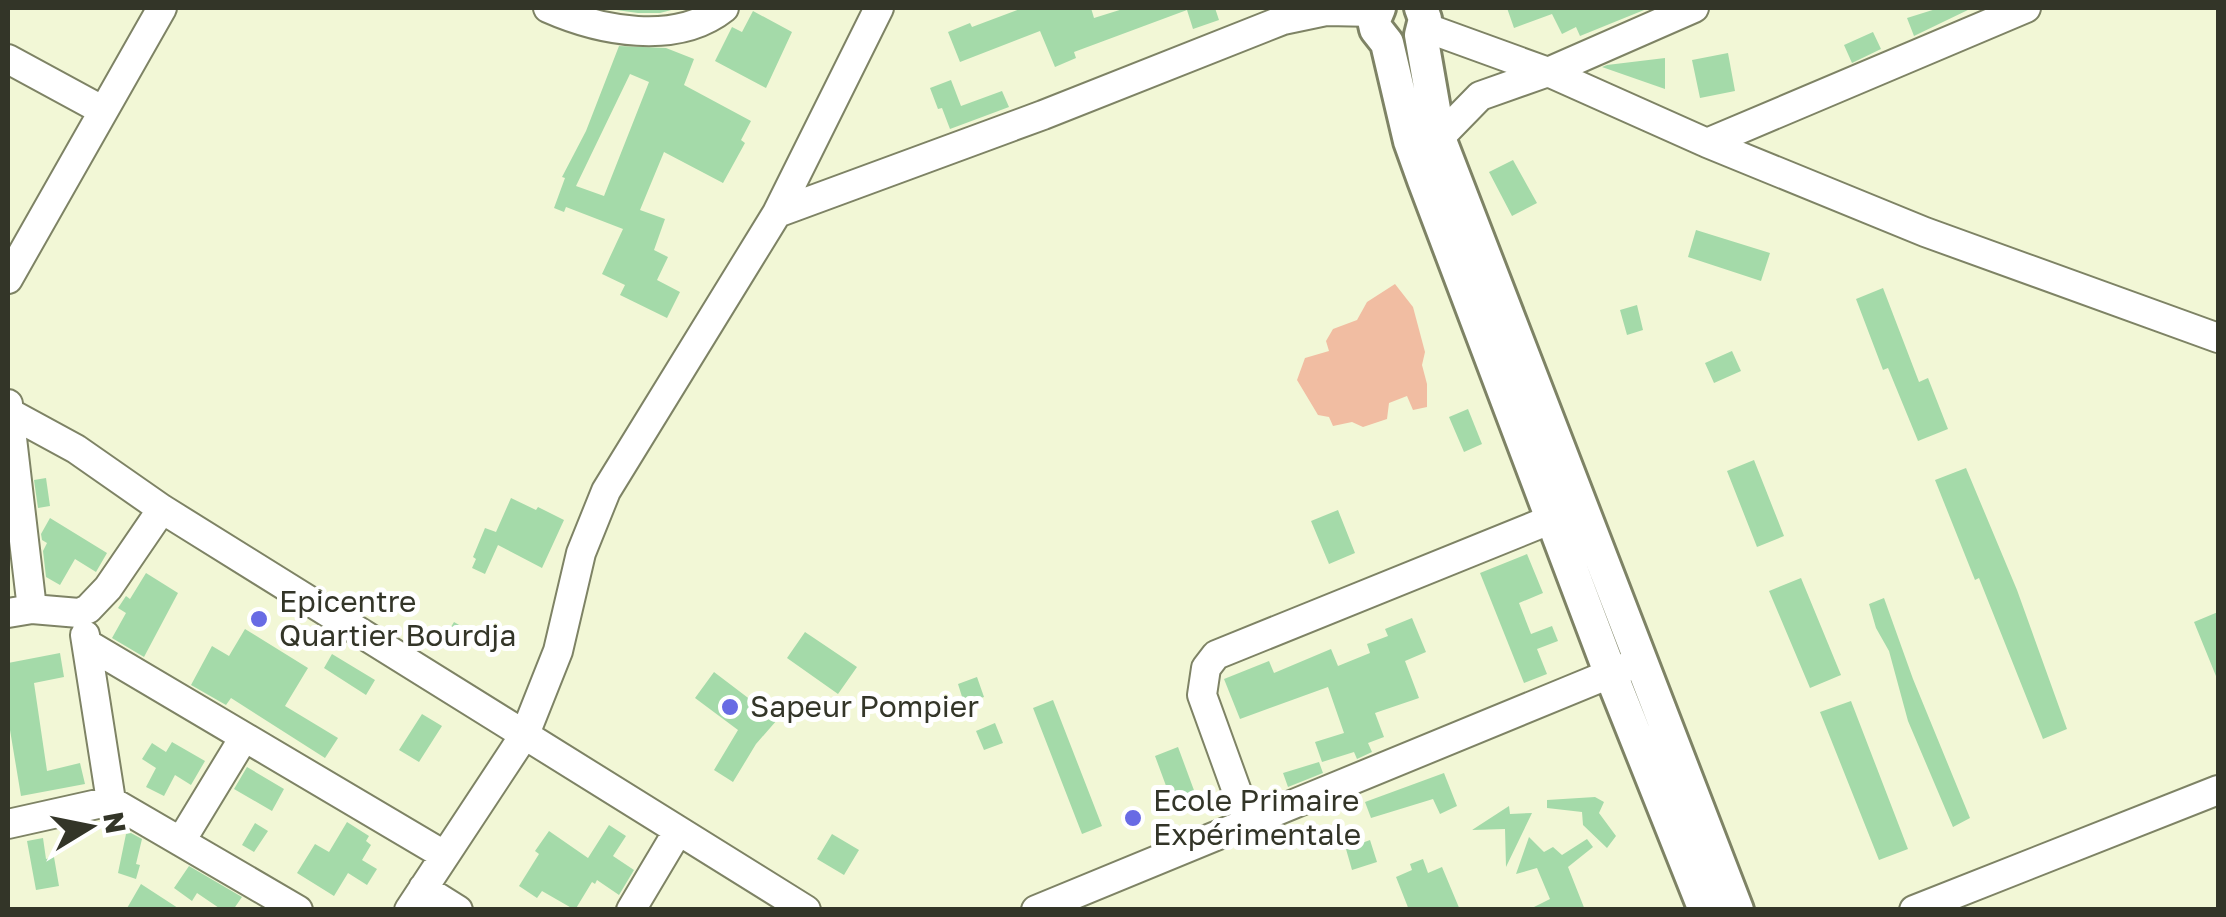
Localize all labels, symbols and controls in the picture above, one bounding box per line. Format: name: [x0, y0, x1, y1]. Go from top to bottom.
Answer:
place label: Epicentre Quartier Bourdja: [279, 583, 516, 653]
marker: Epicentre Quartier Bourdja: [248, 608, 270, 630]
place label: Sapeur Pompier: [750, 688, 979, 724]
marker: Sapeur Pompier: [719, 696, 741, 718]
north arrow: [40, 777, 140, 877]
place label: Ecole Primaire Expérimentale: [1153, 782, 1361, 852]
marker: Ecole Primaire Expérimentale: [1122, 807, 1144, 829]
text: N: [97, 809, 133, 836]

